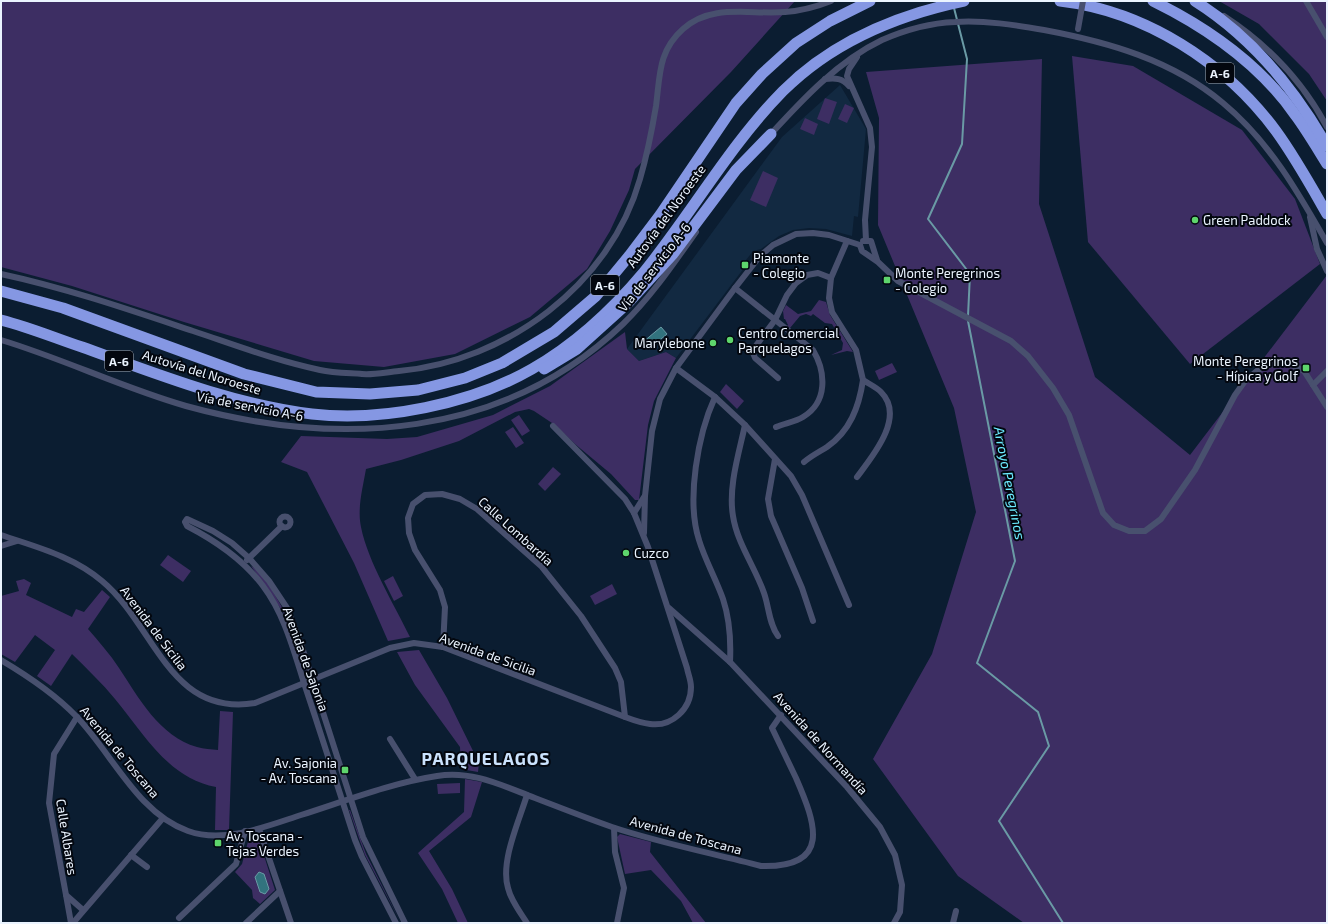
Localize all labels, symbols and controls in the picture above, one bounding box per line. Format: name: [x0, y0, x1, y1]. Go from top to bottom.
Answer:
road number: A-6: [1206, 63, 1234, 83]
street label: Autovía del Noroeste: [623, 161, 709, 271]
place label: Green Paddock: [1203, 212, 1291, 228]
marker: Green Paddock: [1190, 215, 1200, 225]
street label: Vía de servicio A-6: [614, 219, 694, 315]
place label: Piamonte - Colegio: [753, 250, 809, 281]
marker: Piamonte - Colegio: [740, 260, 750, 270]
place label: Monte Peregrinos - Colegio: [895, 265, 1000, 296]
road number: A-6: [591, 275, 619, 295]
marker: Monte Peregrinos - Colegio: [882, 275, 892, 285]
place label: Centro Comercial Parquelagos: [738, 325, 839, 356]
place label: Marylebone: [634, 335, 705, 351]
marker: Centro Comercial Parquelagos: [725, 335, 735, 345]
marker: Marylebone: [708, 338, 718, 348]
street label: Autovía del Noroeste: [141, 346, 263, 398]
road number: A-6: [105, 351, 133, 371]
place label: Monte Peregrinos - Hípica y Golf: [1193, 353, 1299, 384]
marker: Monte Peregrinos - Hípica y Golf: [1301, 363, 1311, 373]
street label: Vía de servicio A-6: [195, 388, 305, 424]
water label: Arroyo Peregrinos: [990, 424, 1029, 541]
street label: Calle Lombardía: [475, 493, 557, 569]
place label: Cuzco: [634, 545, 669, 561]
marker: Cuzco: [621, 548, 631, 558]
street label: Avenida de Sicilia: [117, 583, 191, 673]
street label: Avenida de Sajonia: [280, 604, 332, 714]
street label: Avenida de Sicilia: [438, 629, 538, 679]
street label: Avenida de Normandía: [771, 688, 871, 798]
street label: Avenida de Toscana: [77, 703, 163, 801]
district label: PARQUELAGOS: [422, 748, 550, 769]
place label: Av. Sajonia - Av. Toscana: [260, 755, 337, 786]
marker: Av. Sajonia - Av. Toscana: [340, 765, 350, 775]
street label: Calle Albares: [53, 798, 81, 876]
street label: Avenida de Toscana: [628, 812, 744, 858]
place label: Av. Toscana - Tejas Verdes: [226, 828, 303, 859]
marker: Av. Toscana - Tejas Verdes: [213, 838, 223, 848]

